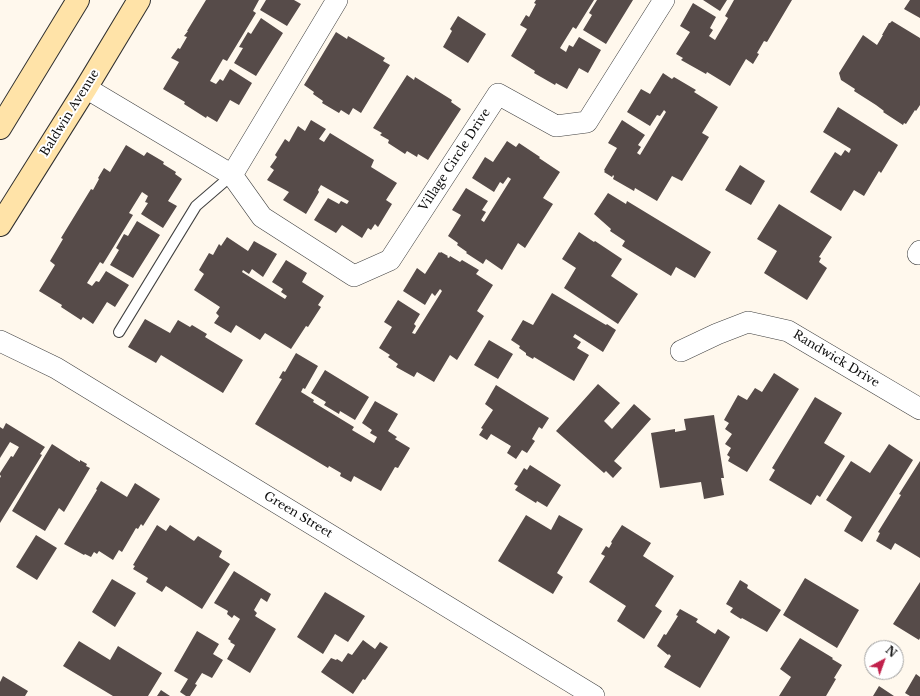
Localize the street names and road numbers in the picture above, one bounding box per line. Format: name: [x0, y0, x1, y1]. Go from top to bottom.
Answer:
street label: Baldwin Avenue: [38, 67, 102, 159]
street label: Village Circle Drive: [416, 106, 494, 214]
street label: Randwick Drive: [790, 328, 882, 390]
street label: Green Street: [261, 489, 335, 541]

